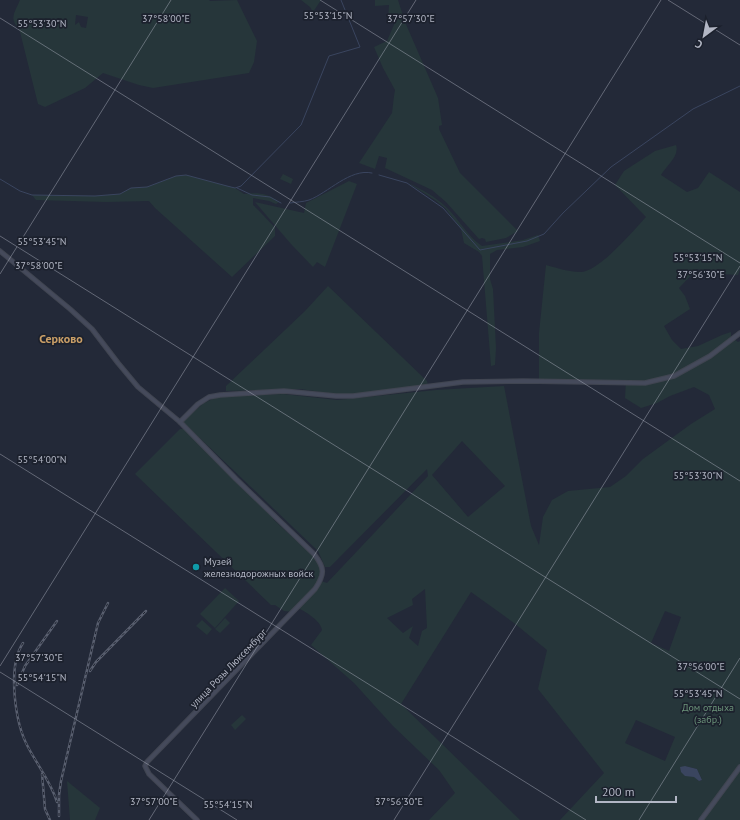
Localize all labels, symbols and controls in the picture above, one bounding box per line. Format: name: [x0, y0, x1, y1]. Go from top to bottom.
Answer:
text: 55°53'15"N: [303, 9, 353, 22]
text: 37°58'00"E: [142, 12, 190, 25]
text: 37°57'30"E: [387, 12, 435, 25]
north arrow: [684, 16, 724, 56]
text: 55°53'30"N: [17, 17, 67, 30]
text: С: [692, 37, 705, 52]
text: 55°53'45"N: [17, 235, 67, 248]
text: 55°53'15"N: [673, 251, 723, 264]
text: 37°58'00"E: [15, 259, 63, 272]
text: 37°56'30"E: [677, 268, 725, 281]
district label: Серково: [39, 331, 83, 346]
text: 55°54'00"N: [17, 453, 67, 466]
text: 55°53'30"N: [673, 469, 723, 482]
place label: Музей железнодорожных войск: [204, 555, 314, 580]
marker: Музей железнодорожных войск: [191, 562, 201, 572]
street label: улица Розы Люксембург: [187, 626, 270, 711]
text: 37°57'30"E: [15, 651, 63, 664]
text: 37°56'00"E: [677, 660, 725, 673]
text: 55°54'15"N: [17, 671, 67, 684]
text: 55°53'45"N: [673, 687, 723, 700]
park label: Дом отдыха (забр.): [682, 701, 734, 726]
scale bar: [596, 778, 676, 804]
text: 200 m: [602, 784, 635, 799]
text: 37°57'00"E: [130, 795, 178, 808]
text: 37°56'30"E: [375, 795, 423, 808]
text: 55°54'15"N: [203, 798, 253, 811]

